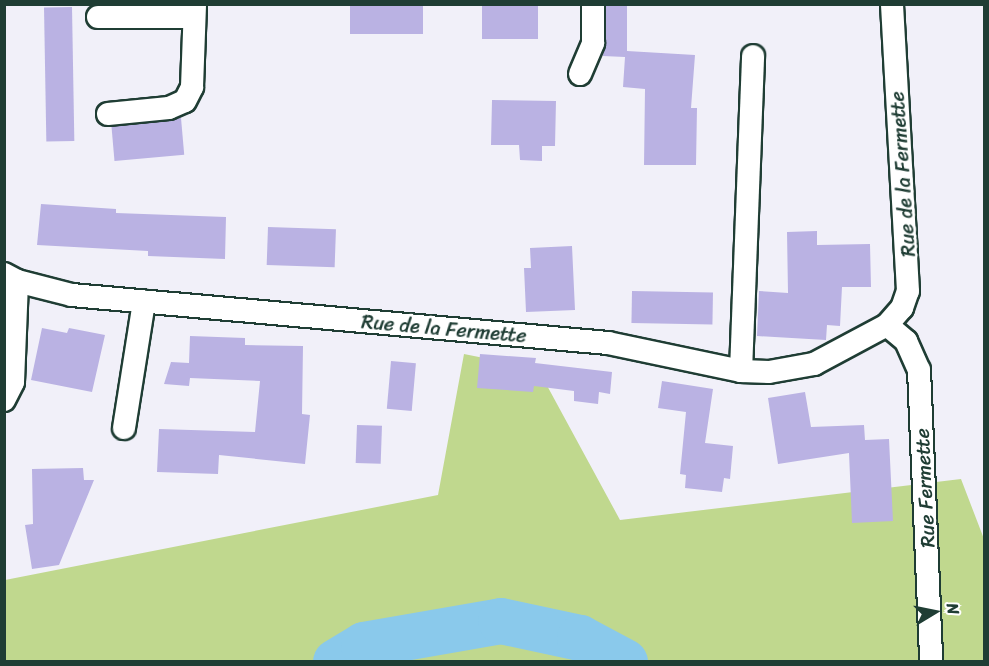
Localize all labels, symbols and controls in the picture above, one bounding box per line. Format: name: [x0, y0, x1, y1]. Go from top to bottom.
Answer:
street label: Rue de la Fermette: [885, 90, 921, 258]
street label: Rue de la Fermette: [360, 310, 528, 348]
street label: Rue Fermette: [910, 428, 940, 548]
north arrow: [905, 582, 965, 642]
text: N: [938, 601, 968, 617]

